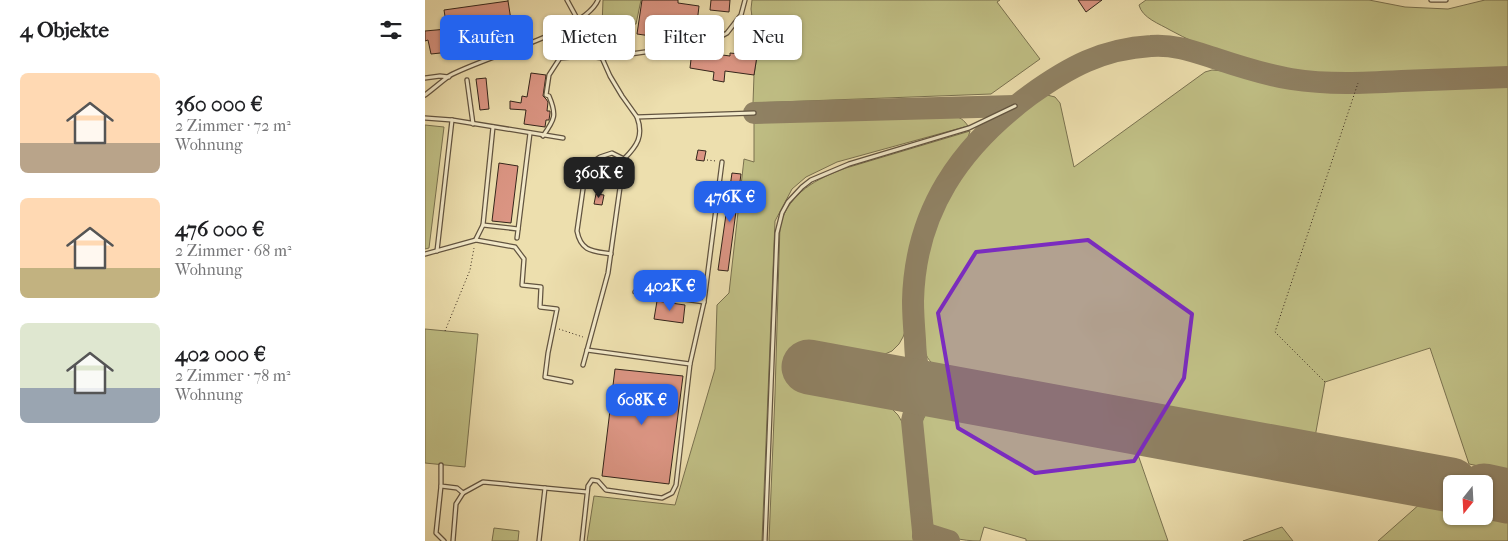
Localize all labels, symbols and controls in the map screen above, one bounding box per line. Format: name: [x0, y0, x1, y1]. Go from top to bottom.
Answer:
chip: Kaufen: [440, 15, 533, 60]
chip: Mieten: [543, 15, 635, 60]
chip: Filter: [645, 15, 724, 60]
chip: Neu: [734, 15, 802, 60]
icon: filters: [377, 16, 405, 44]
text: 4 Objekte: [20, 18, 109, 42]
text: 360 000 €: [175, 92, 263, 116]
icon: home: [60, 93, 120, 153]
text: 2 Zimmer · 72 m²: [175, 116, 291, 135]
text: Wohnung: [175, 135, 243, 154]
pin: 360K €: [558, 156, 640, 199]
text: 360K €: [575, 163, 623, 182]
pin: 476K €: [689, 180, 771, 223]
text: 476K €: [705, 187, 755, 206]
text: 476 000 €: [175, 217, 265, 241]
icon: home: [60, 218, 120, 278]
text: 2 Zimmer · 68 m²: [175, 241, 292, 260]
text: Wohnung: [175, 260, 243, 279]
pin: 402K €: [629, 270, 711, 312]
text: 402K €: [644, 276, 696, 295]
text: 402 000 €: [175, 342, 266, 366]
icon: home: [60, 343, 120, 403]
text: 2 Zimmer · 78 m²: [175, 366, 291, 385]
pin: 608K €: [601, 384, 683, 426]
text: Wohnung: [175, 385, 243, 404]
text: 608K €: [617, 390, 667, 409]
north arrow: [1443, 475, 1493, 525]
map controls: [1443, 475, 1493, 525]

